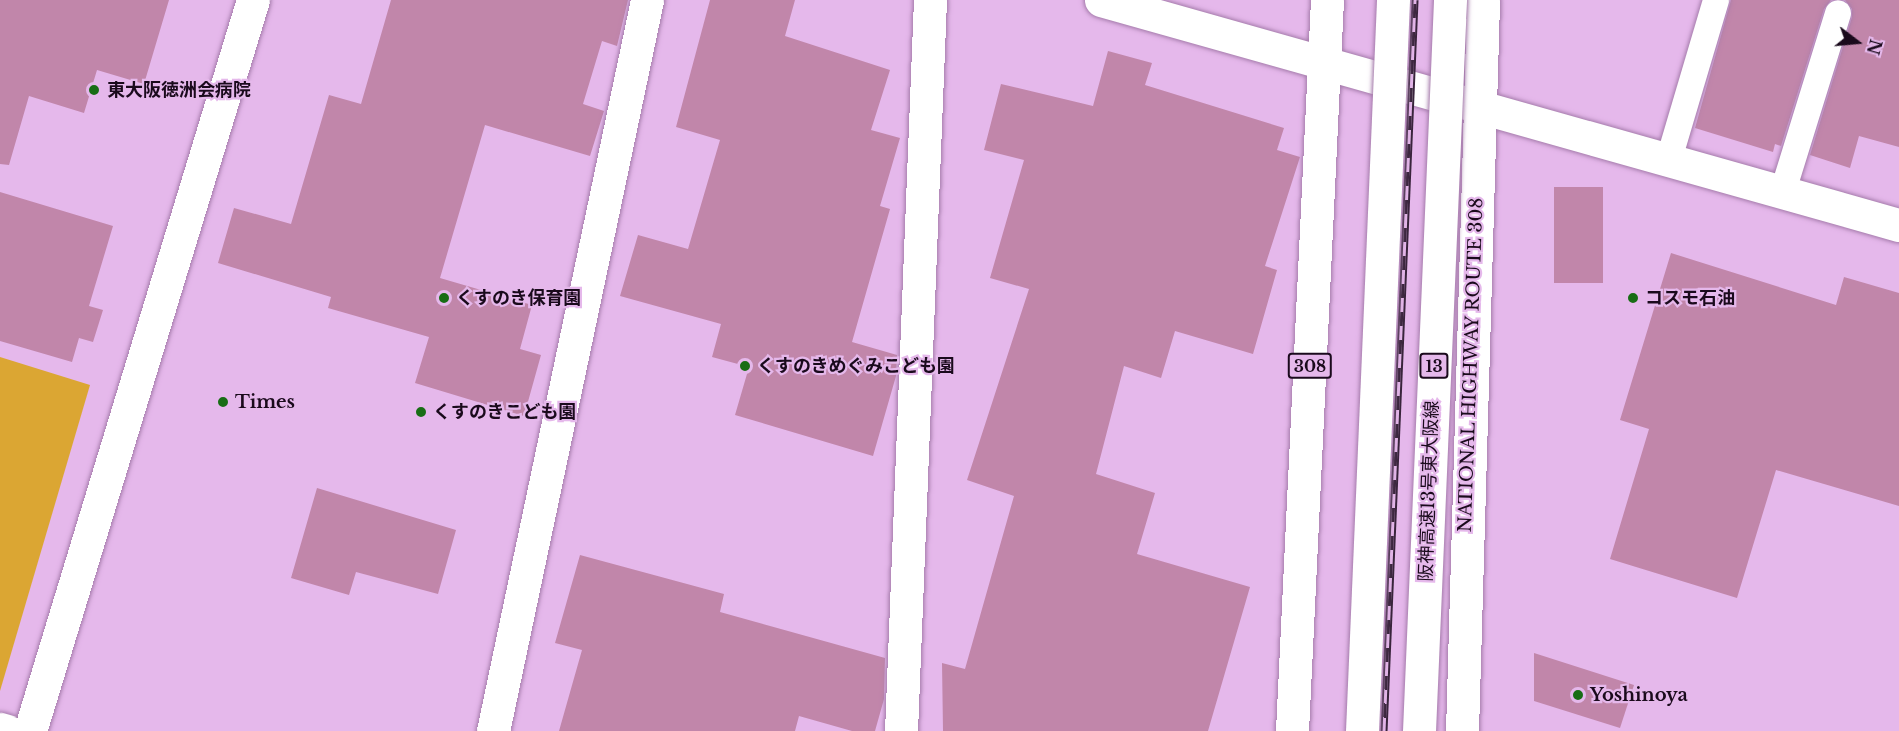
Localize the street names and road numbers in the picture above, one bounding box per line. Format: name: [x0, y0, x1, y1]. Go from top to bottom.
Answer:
street label: NATIONAL HIGHWAY ROUTE 308: [1454, 197, 1488, 533]
road number: 308: [1288, 353, 1332, 379]
road number: 13: [1419, 353, 1449, 379]
street label: 阪神高速13号東大阪線: [1415, 400, 1443, 582]

